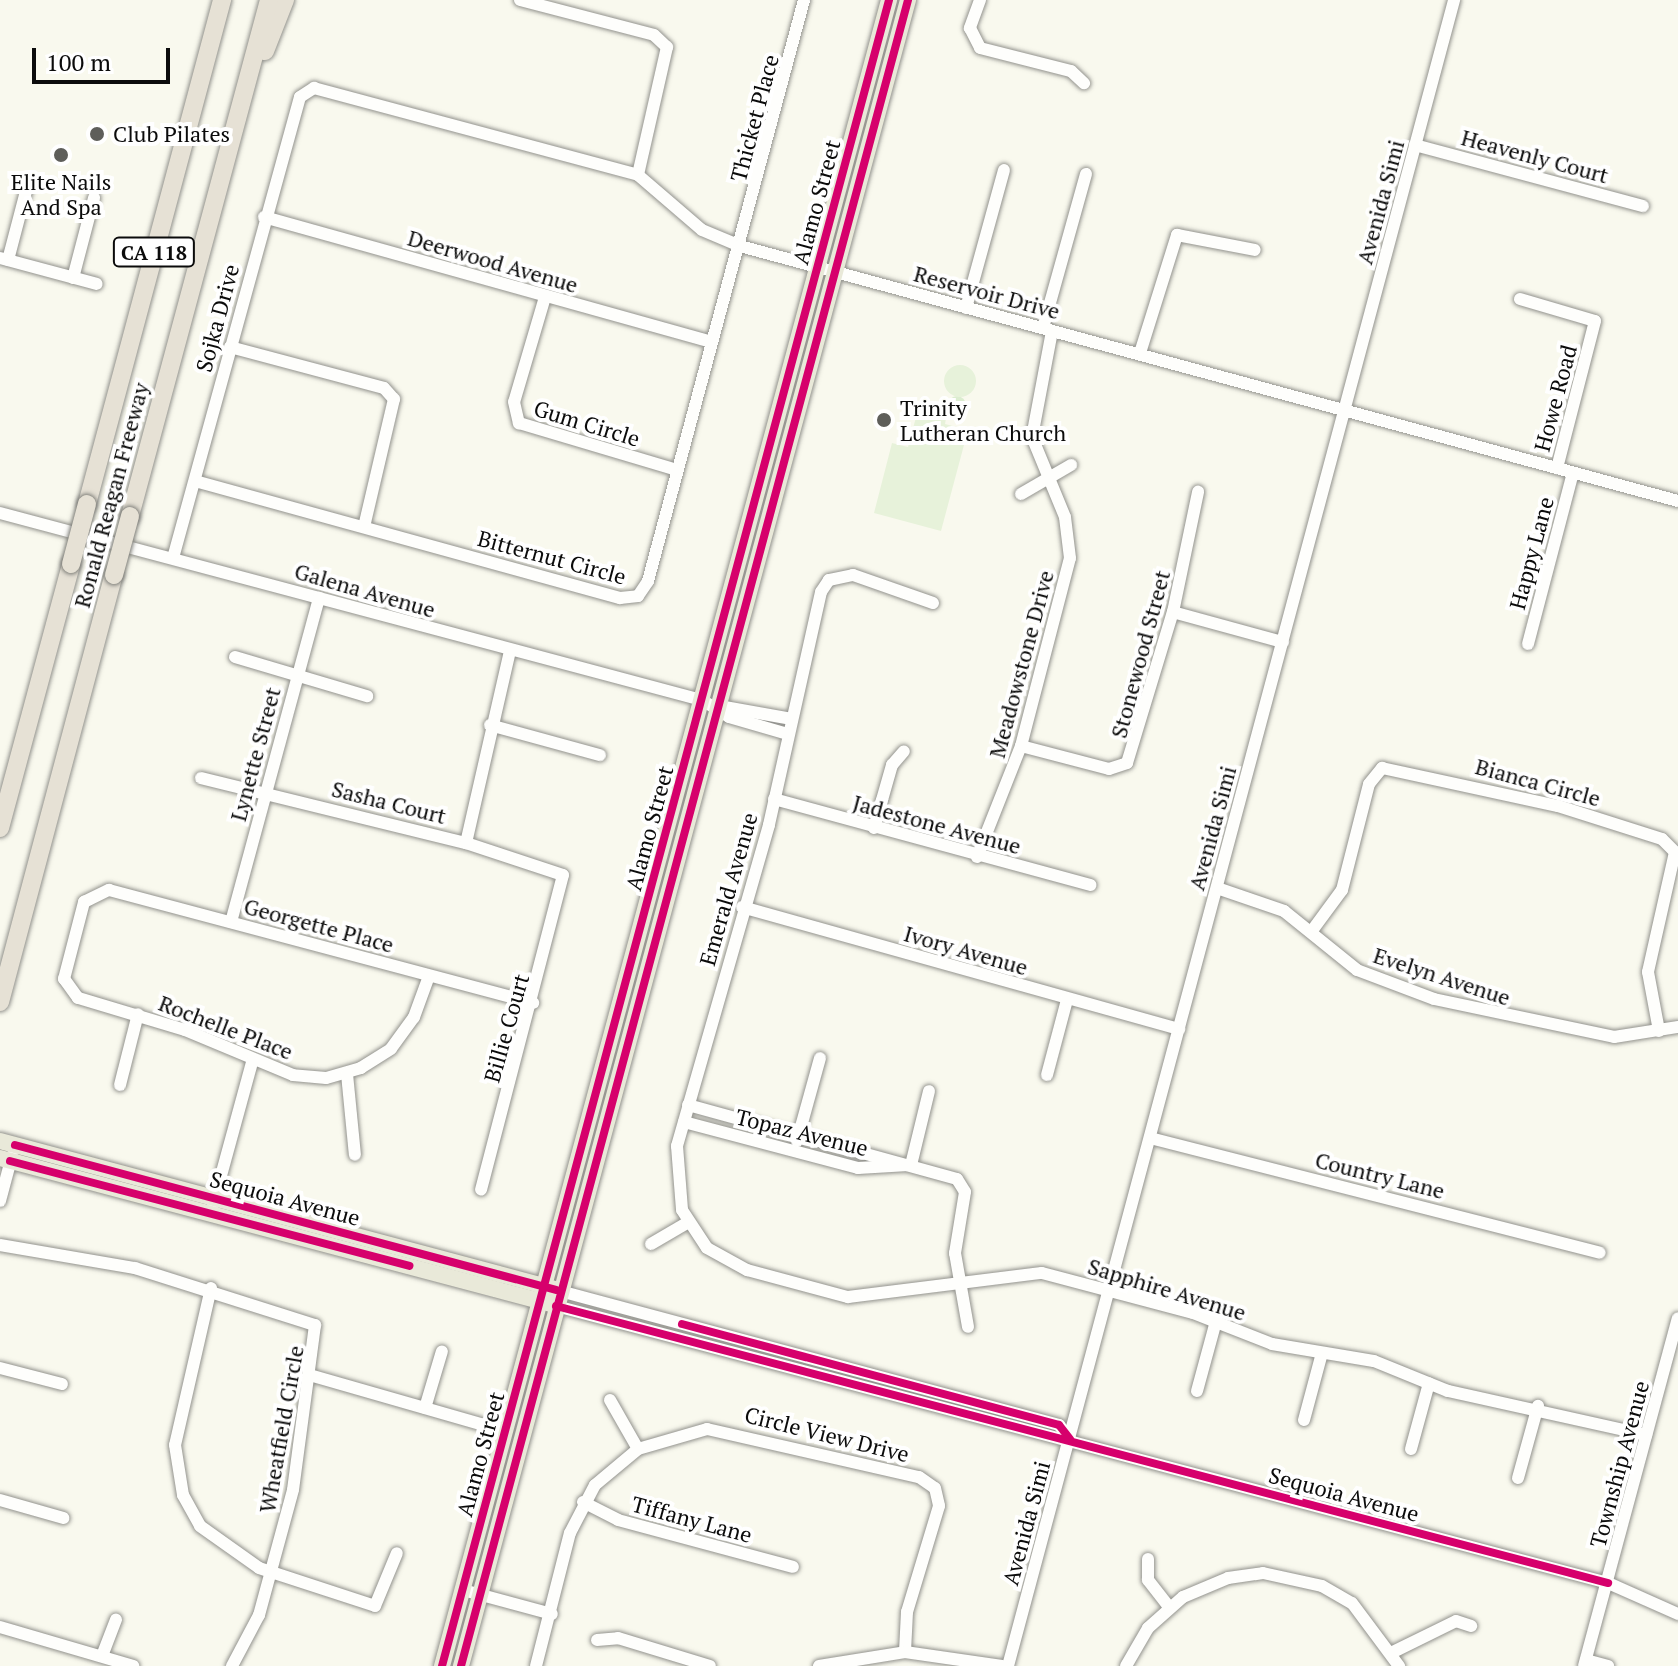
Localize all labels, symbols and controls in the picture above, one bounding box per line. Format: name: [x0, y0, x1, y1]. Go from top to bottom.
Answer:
scale bar: [36, 32, 174, 82]
text: 100 m: [46, 46, 111, 78]
street label: Thicket Place: [724, 51, 784, 185]
place label: Club Pilates: [113, 121, 230, 147]
street label: Heavenly Court: [1459, 124, 1611, 188]
marker: Club Pilates: [88, 125, 106, 143]
street label: Alamo Street: [787, 137, 845, 267]
street label: Avenida Simi: [1351, 137, 1409, 267]
marker: Elite Nails And Spa: [52, 146, 70, 164]
place label: Elite Nails And Spa: [11, 168, 111, 220]
street label: Deerwood Avenue: [405, 224, 581, 298]
road number: CA 118: [112, 236, 196, 268]
street label: Reservoir Drive: [911, 260, 1063, 324]
street label: Sojka Drive: [190, 261, 244, 375]
street label: Howe Road: [1528, 342, 1582, 454]
street label: Ronald Reagan Freeway: [68, 380, 154, 610]
street label: Gum Circle: [531, 394, 643, 452]
place label: Trinity Lutheran Church: [900, 394, 1066, 446]
marker: Trinity Lutheran Church: [875, 411, 893, 429]
street label: Happy Lane: [1503, 494, 1559, 612]
street label: Bitternut Circle: [475, 525, 629, 589]
street label: Galena Avenue: [291, 557, 439, 623]
street label: Meadowstone Drive: [983, 567, 1059, 761]
street label: Stonewood Street: [1105, 567, 1175, 741]
street label: Lynette Street: [224, 684, 286, 824]
street label: Bianca Circle: [1473, 753, 1603, 811]
street label: Alamo Street: [620, 763, 678, 893]
street label: Avenida Simi: [1183, 763, 1241, 893]
street label: Sasha Court: [329, 775, 449, 829]
street label: Jadestone Avenue: [850, 789, 1024, 859]
street label: Emerald Avenue: [693, 809, 763, 969]
street label: Georgette Place: [241, 892, 397, 958]
street label: Ivory Avenue: [901, 920, 1031, 980]
street label: Evelyn Avenue: [1370, 941, 1514, 1011]
street label: Billie Court: [478, 971, 534, 1085]
street label: Rochelle Place: [155, 989, 297, 1065]
street label: Topaz Avenue: [733, 1103, 871, 1161]
street label: Country Lane: [1313, 1146, 1447, 1204]
street label: Sequoia Avenue: [207, 1165, 363, 1231]
street label: Sapphire Avenue: [1085, 1252, 1249, 1326]
street label: Wheatfield Circle: [253, 1343, 309, 1515]
street label: Township Avenue: [1584, 1377, 1654, 1551]
street label: Alamo Street: [451, 1389, 509, 1519]
street label: Circle View Drive: [742, 1401, 912, 1467]
street label: Avenida Simi: [997, 1458, 1055, 1588]
street label: Sequoia Avenue: [1266, 1461, 1422, 1527]
street label: Tiffany Lane: [629, 1490, 755, 1548]

